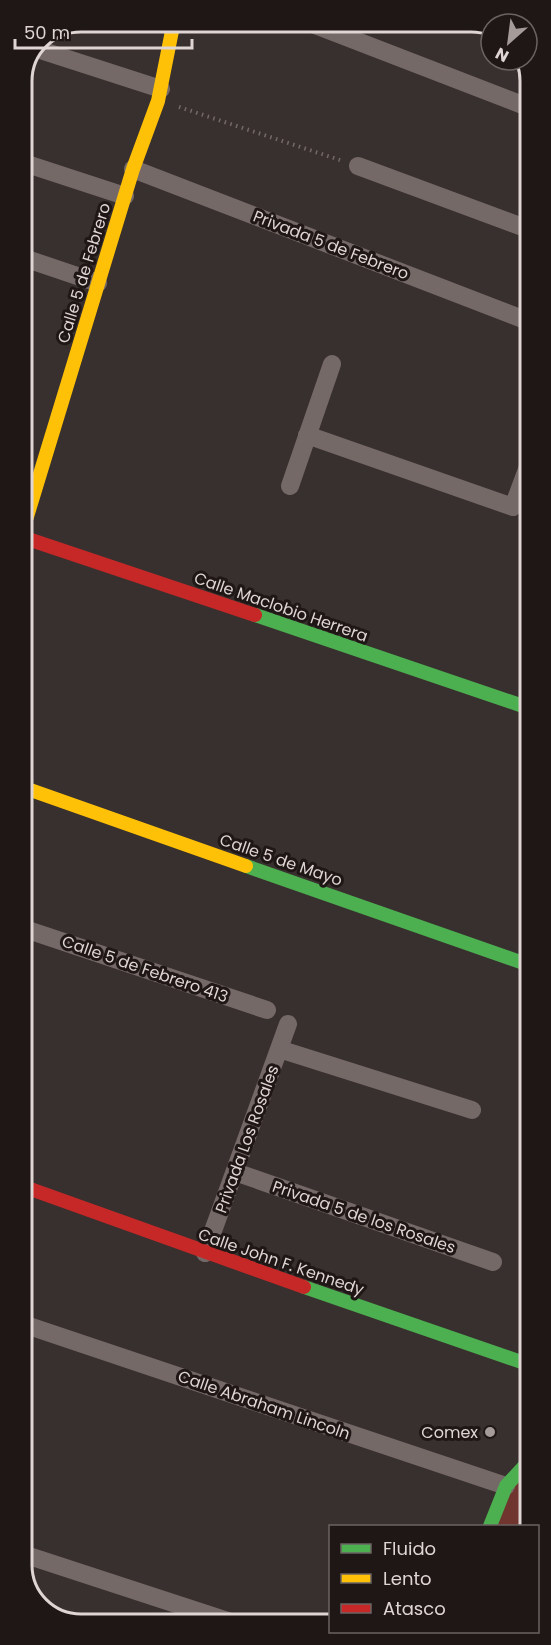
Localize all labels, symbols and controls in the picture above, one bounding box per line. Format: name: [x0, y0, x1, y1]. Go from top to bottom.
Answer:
scale bar: [15, 12, 192, 50]
north arrow: [479, 12, 539, 72]
text: 50 m: [24, 20, 70, 45]
text: N: [491, 42, 513, 68]
street label: Calle 5 de Febrero: [52, 200, 116, 346]
street label: Privada 5 de Febrero: [250, 205, 412, 285]
street label: Calle Maclobio Herrera: [191, 566, 371, 648]
street label: Calle 5 de Mayo: [217, 828, 345, 892]
street label: Calle 5 de Febrero 413: [59, 930, 231, 1008]
street label: Privada Los Rosales: [210, 1062, 284, 1216]
street label: Privada 5 de los Rosales: [269, 1175, 459, 1259]
street label: Calle John F. Kennedy: [195, 1223, 367, 1301]
street label: Calle Abraham Lincoln: [175, 1365, 353, 1445]
place label: Comex: [421, 1421, 478, 1444]
marker: Comex: [483, 1425, 497, 1439]
legend: [329, 1525, 539, 1633]
text: Fluido: [383, 1536, 436, 1561]
text: Lento: [383, 1566, 432, 1591]
text: Atasco: [383, 1596, 446, 1621]

